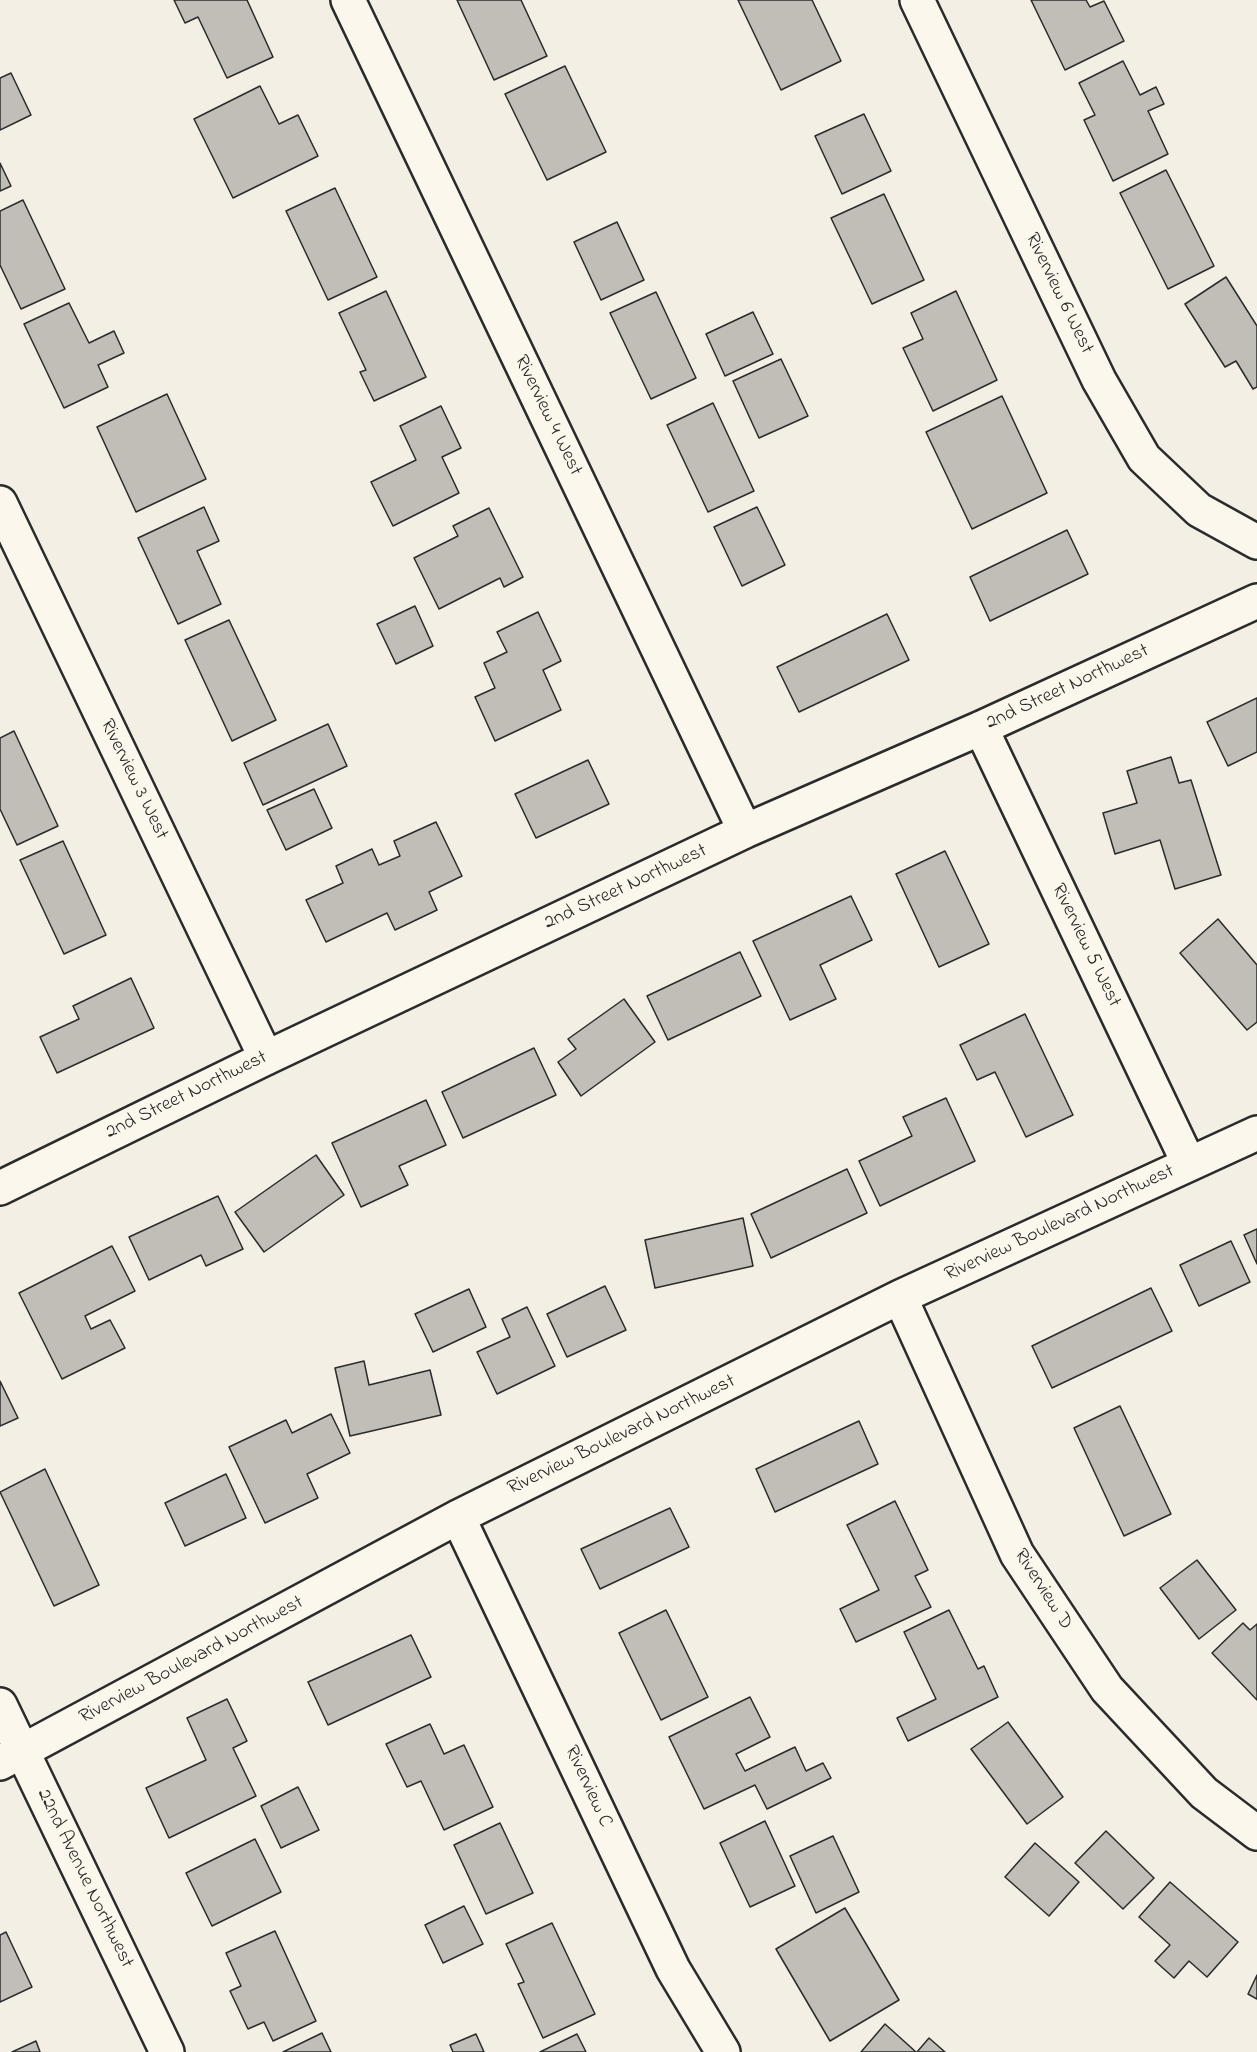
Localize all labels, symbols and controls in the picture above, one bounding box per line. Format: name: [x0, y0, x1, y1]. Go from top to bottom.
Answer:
street label: Riverview 6 West: [1018, 230, 1098, 358]
street label: Riverview 4 West: [507, 352, 587, 480]
street label: 2nd Street Northwest: [983, 640, 1153, 736]
street label: Riverview 3 West: [93, 716, 173, 844]
street label: 2nd Street Northwest: [541, 840, 711, 936]
street label: Riverview 5 West: [1045, 880, 1125, 1012]
street label: 2nd Street Northwest: [102, 1046, 272, 1146]
street label: Riverview Boulevard Northwest: [941, 1160, 1179, 1288]
street label: Riverview Boulevard Northwest: [504, 1370, 740, 1502]
street label: Riverview D: [1007, 1545, 1077, 1635]
street label: Riverview Boulevard Northwest: [76, 1592, 308, 1730]
street label: Riverview C: [558, 1742, 616, 1832]
street label: 22nd Avenue Northwest: [30, 1786, 138, 1972]

